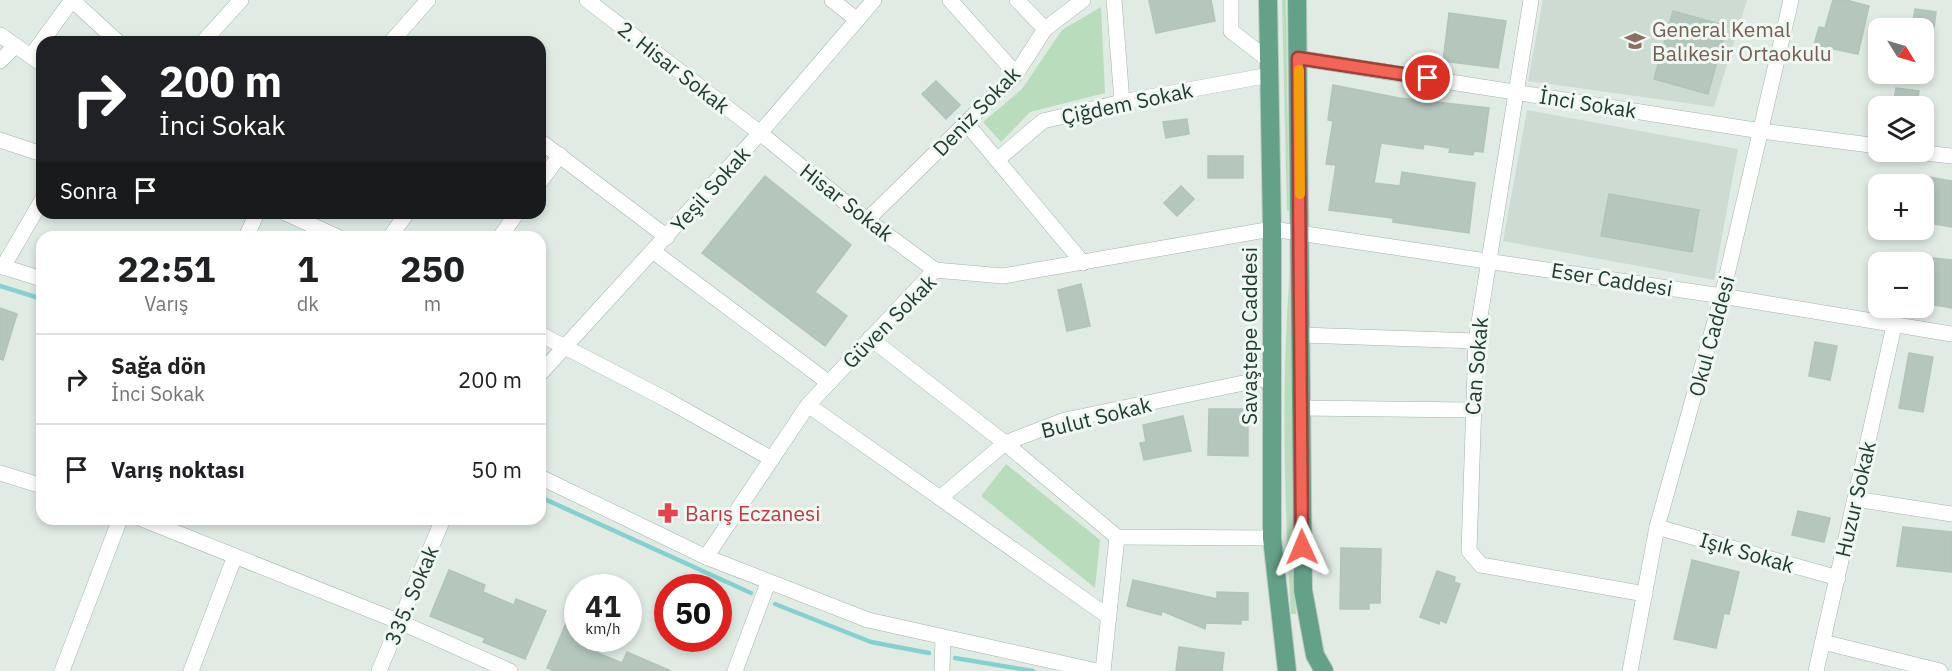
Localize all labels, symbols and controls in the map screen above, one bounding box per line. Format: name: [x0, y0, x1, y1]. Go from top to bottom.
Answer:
street label: 2. Hisar Sokak: [612, 15, 736, 119]
place label: General Kemal Balıkesir Ortaokulu: [1652, 15, 1832, 67]
north arrow: [1868, 18, 1934, 84]
map controls: [1868, 18, 1934, 318]
school or university icon: General Kemal Balıkesir Ortaokulu: [1623, 29, 1647, 53]
pin: [1402, 52, 1453, 103]
text: 200 m: [159, 54, 282, 109]
icon: right: [60, 60, 138, 138]
street label: Deniz Sokak: [926, 60, 1026, 162]
icon: arrive: [1411, 61, 1444, 94]
street label: Çiğdem Sokak: [1059, 75, 1195, 131]
street label: İnci Sokak: [1537, 81, 1639, 125]
button: layers: [1868, 96, 1934, 162]
text: İnci Sokak: [159, 107, 285, 142]
street label: Yeşil Sokak: [664, 140, 756, 238]
street label: Hisar Sokak: [794, 157, 900, 247]
icon: arrive: [129, 174, 162, 207]
button: +: [1868, 174, 1934, 240]
text: Sonra: [60, 176, 117, 205]
text: 22:51: [117, 245, 215, 292]
text: 1: [297, 245, 319, 292]
text: 250: [400, 245, 465, 292]
street label: Savaştepe Caddesi: [1235, 247, 1263, 425]
button: −: [1868, 252, 1934, 318]
street label: Eser Caddesi: [1549, 256, 1675, 302]
street label: Güven Sokak: [836, 268, 942, 374]
street label: Okul Caddesi: [1681, 273, 1741, 399]
text: Varış: [144, 290, 189, 317]
text: dk: [297, 290, 319, 317]
text: m: [424, 290, 441, 317]
street label: Can Sokak: [1458, 316, 1494, 416]
text: Sağa dön: [111, 351, 206, 380]
icon: right: [60, 363, 93, 396]
text: 200 m: [458, 365, 522, 394]
text: İnci Sokak: [111, 380, 205, 407]
street label: Bulut Sokak: [1038, 390, 1154, 444]
street label: Huzur Sokak: [1828, 438, 1882, 560]
icon: arrive: [60, 453, 93, 486]
text: Varış noktası: [111, 455, 245, 484]
text: 50 m: [471, 455, 522, 484]
place label: Barış Eczanesi: [685, 499, 821, 527]
pharmacy icon: Barış Eczanesi: [656, 501, 680, 525]
position arrow: [1270, 515, 1334, 579]
street label: Işık Sokak: [1696, 525, 1798, 579]
street label: 335. Sokak: [377, 541, 445, 649]
speed limit sign: 50: [654, 574, 732, 652]
text: 41: [585, 586, 621, 625]
text: km/h: [585, 619, 621, 638]

